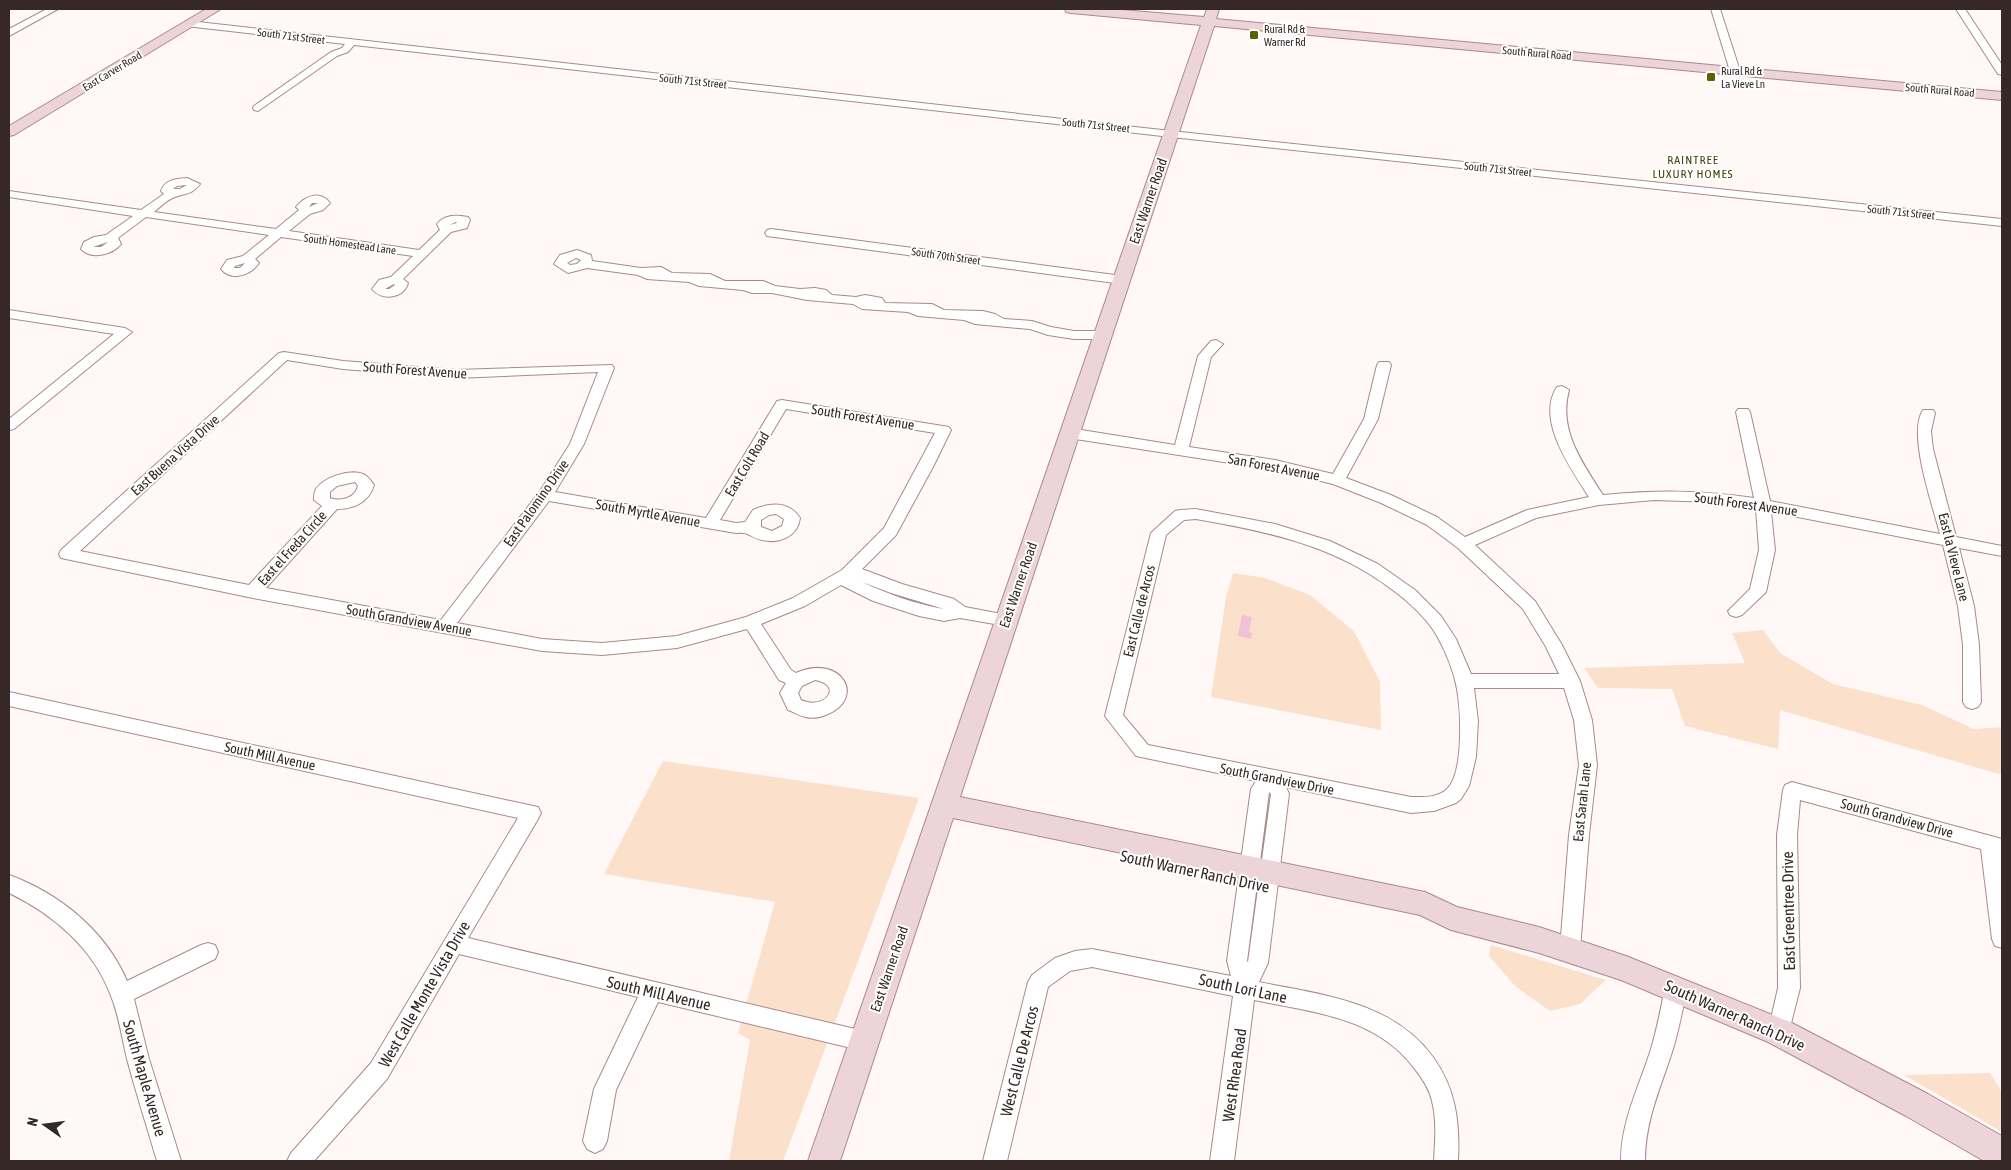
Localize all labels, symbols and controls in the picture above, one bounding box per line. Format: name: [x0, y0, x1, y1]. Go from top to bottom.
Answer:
place label: Rural Rd & Warner Rd: [1264, 23, 1306, 48]
street label: South 71st Street: [256, 26, 326, 46]
marker: Rural Rd & Warner Rd: [1248, 29, 1260, 41]
street label: South Rural Road: [1502, 44, 1572, 62]
street label: East Carver Road: [80, 49, 144, 93]
place label: Rural Rd & La Vieve Ln: [1721, 65, 1765, 90]
street label: South 71st Street: [658, 71, 728, 91]
marker: Rural Rd & La Vieve Ln: [1705, 71, 1717, 83]
street label: South Rural Road: [1905, 81, 1975, 99]
street label: South 71st Street: [1061, 115, 1131, 135]
district label: RAINTREE LUXURY HOMES: [1652, 153, 1734, 181]
street label: East Warner Road: [1126, 156, 1170, 246]
street label: South 71st Street: [1463, 159, 1533, 179]
street label: South 71st Street: [1866, 202, 1936, 222]
street label: South Homestead Lane: [303, 232, 397, 256]
street label: South 70th Street: [911, 245, 981, 267]
street label: South Forest Avenue: [363, 358, 467, 382]
street label: South Forest Avenue: [810, 401, 916, 433]
street label: East Buena Vista Drive: [128, 411, 222, 499]
street label: East Colt Road: [721, 429, 773, 499]
street label: San Forest Avenue: [1227, 450, 1321, 484]
street label: East Palomino Drive: [500, 456, 572, 550]
street label: South Forest Avenue: [1693, 489, 1799, 519]
street label: South Myrtle Avenue: [595, 496, 701, 530]
street label: East el Freda Circle: [254, 507, 330, 589]
street label: East la Vieve Lane: [1935, 511, 1973, 603]
street label: East Warner Road: [996, 540, 1040, 630]
street label: East Calle de Arcos: [1120, 563, 1158, 659]
street label: South Grandview Avenue: [345, 601, 473, 639]
street label: South Mill Avenue: [223, 739, 317, 773]
street label: South Grandview Drive: [1219, 760, 1335, 798]
street label: East Sarah Lane: [1570, 761, 1594, 843]
street label: South Grandview Drive: [1839, 795, 1955, 841]
street label: South Warner Ranch Drive: [1119, 846, 1271, 896]
street label: East Greentree Drive: [1778, 851, 1798, 971]
street label: West Calle Monte Vista Drive: [375, 918, 473, 1070]
street label: East Warner Road: [867, 924, 911, 1014]
street label: South Lori Lane: [1197, 970, 1289, 1006]
street label: South Mill Avenue: [605, 972, 713, 1014]
street label: South Warner Ranch Drive: [1662, 976, 1808, 1054]
street label: West Calle De Arcos: [997, 1004, 1042, 1118]
street label: South Maple Avenue: [119, 1018, 170, 1138]
street label: West Rhea Road: [1219, 1027, 1249, 1123]
north arrow: [20, 1100, 70, 1150]
text: N: [24, 1116, 41, 1128]

